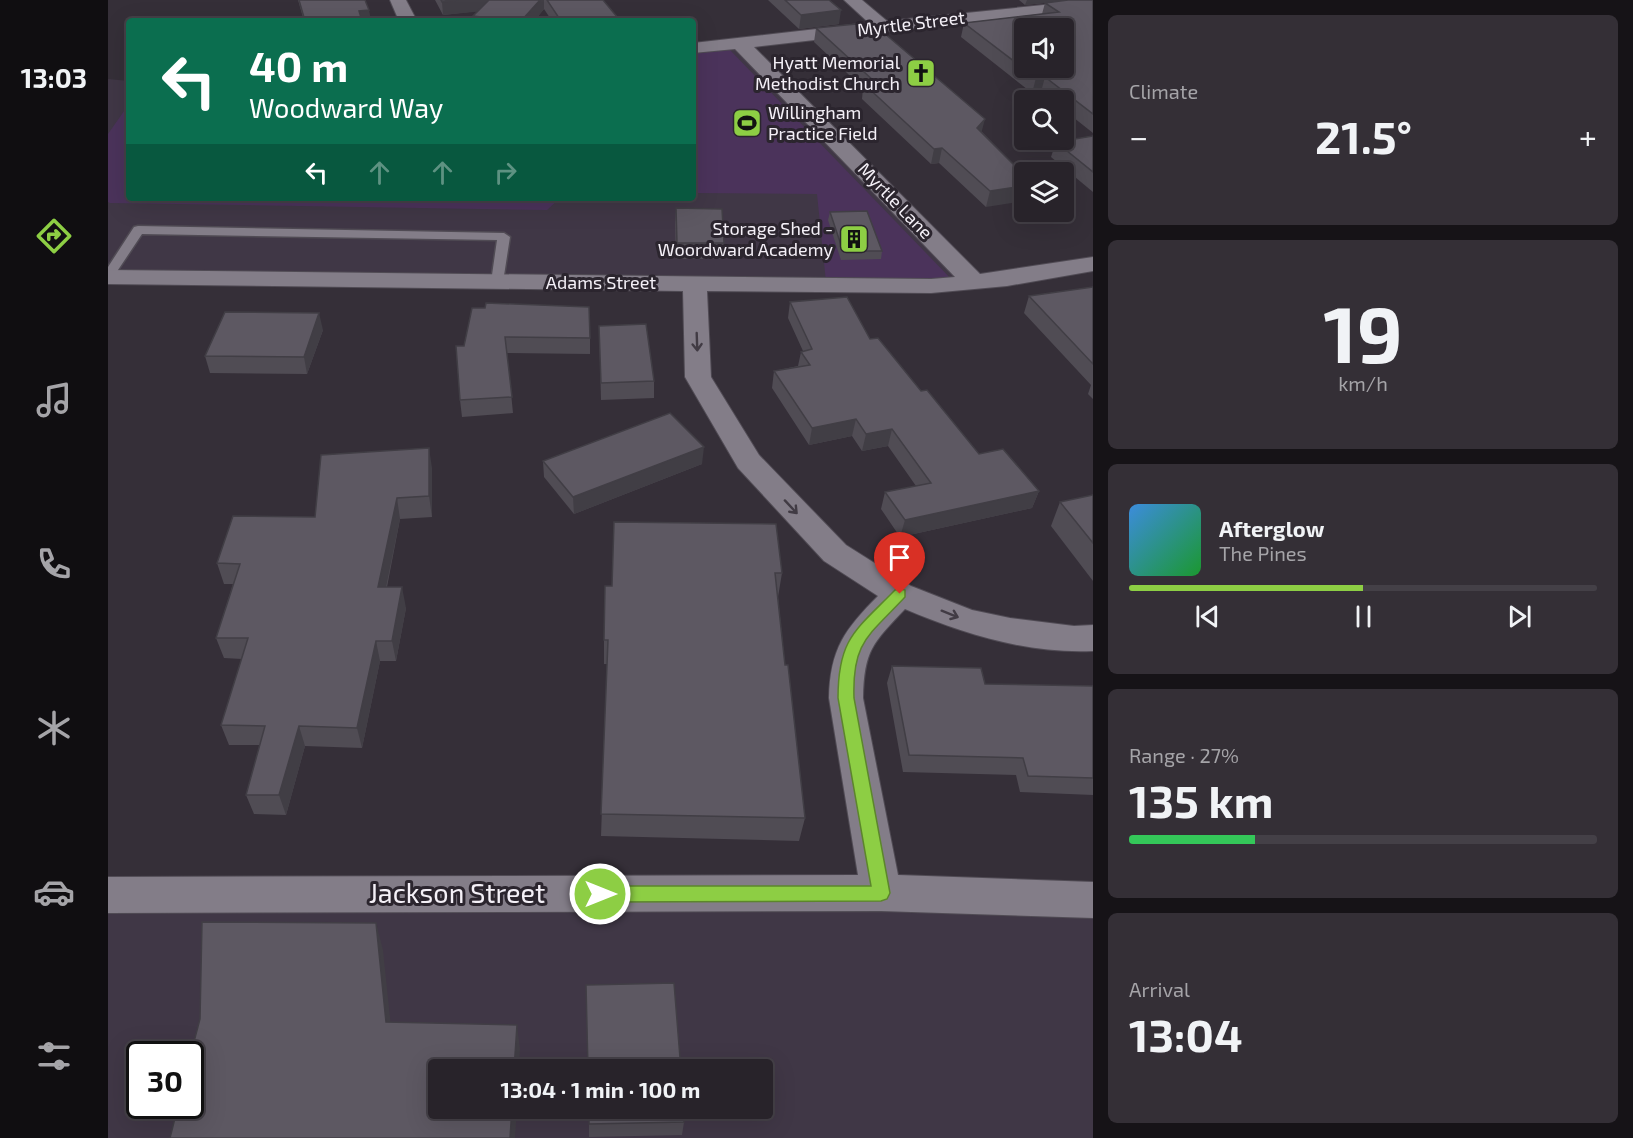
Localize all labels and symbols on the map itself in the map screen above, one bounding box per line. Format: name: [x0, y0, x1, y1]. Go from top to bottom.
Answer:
street label: Myrtle Street: [856, 5, 966, 41]
place label: Hyatt Memorial Methodist Church: [755, 51, 901, 94]
church icon: Hyatt Memorial Methodist Church: [905, 57, 937, 89]
place label: Willingham Practice Field: [768, 101, 878, 144]
sports icon: Willingham Practice Field: [731, 107, 763, 139]
street label: Myrtle Lane: [854, 158, 938, 243]
place label: Storage Shed - Woordward Academy: [658, 217, 833, 260]
building icon: Storage Shed - Woordward Academy: [838, 223, 870, 255]
street label: Adams Street: [546, 271, 656, 293]
one-way arrow: [692, 332, 703, 352]
one-way arrow: [784, 499, 798, 514]
pin: [874, 532, 925, 594]
one-way arrow: [941, 609, 959, 620]
position arrow: [568, 862, 632, 926]
street label: Jackson Street: [369, 876, 545, 908]
speed limit sign: 30: [126, 1041, 204, 1119]

